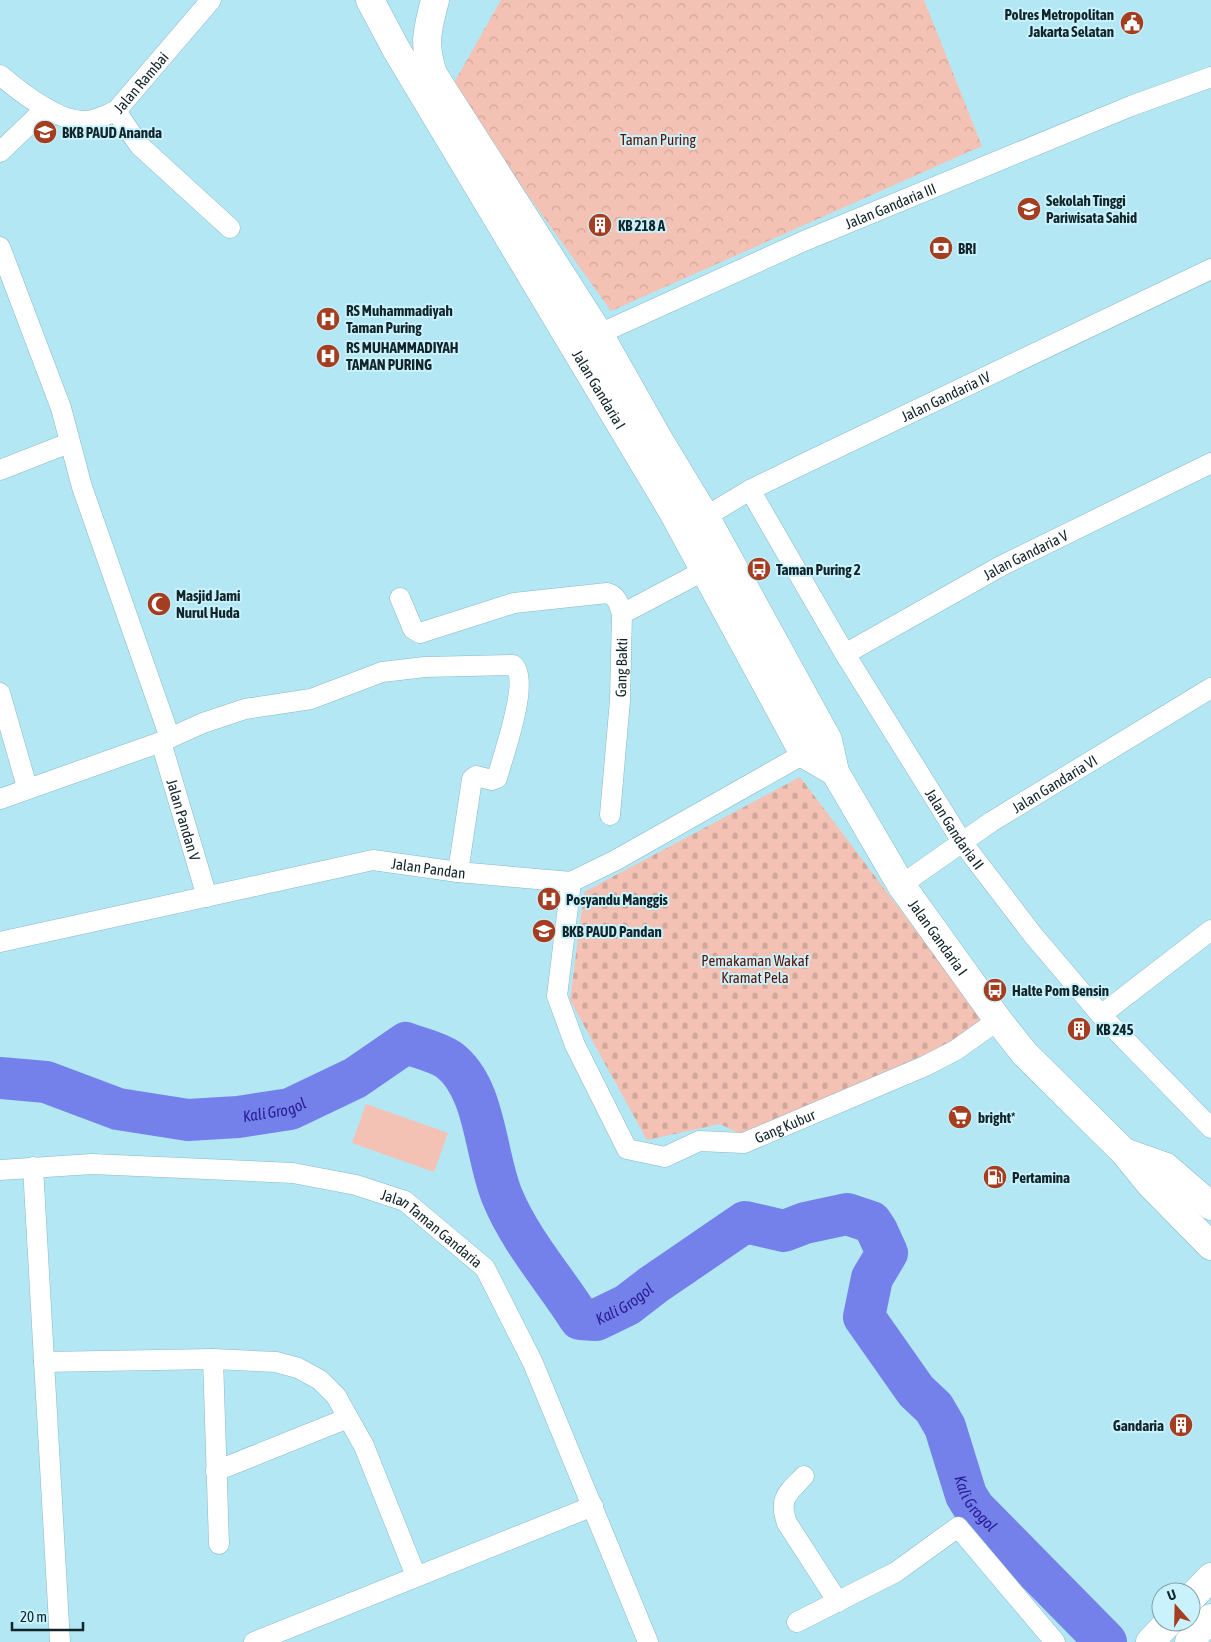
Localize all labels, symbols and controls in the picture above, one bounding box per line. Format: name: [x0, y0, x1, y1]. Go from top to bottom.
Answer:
place label: Polres Metropolitan Jakarta Selatan: [1004, 6, 1114, 40]
public building icon: Polres Metropolitan Jakarta Selatan: [1119, 10, 1145, 36]
street label: Jalan Rambai: [110, 48, 171, 116]
school or university icon: BKB PAUD Ananda: [32, 119, 58, 145]
place label: BKB PAUD Ananda: [62, 124, 162, 141]
park label: Taman Puring: [620, 131, 696, 148]
street label: Jalan Gandaria III: [842, 179, 938, 232]
place label: Sekolah Tinggi Pariwisata Sahid: [1046, 192, 1137, 226]
school or university icon: Sekolah Tinggi Pariwisata Sahid: [1016, 196, 1042, 222]
building icon: KB 218 A: [587, 212, 613, 238]
place label: KB 218 A: [618, 217, 666, 234]
bank icon: BRI: [928, 235, 954, 261]
place label: BRI: [958, 240, 977, 257]
place label: RS Muhammadiyah Taman Puring: [346, 302, 453, 336]
hospital icon: RS Muhammadiyah Taman Puring: [315, 306, 341, 332]
place label: RS MUHAMMADIYAH TAMAN PURING: [346, 339, 459, 373]
hospital icon: RS MUHAMMADIYAH TAMAN PURING: [315, 343, 341, 369]
street label: Jalan Gandaria I: [569, 347, 630, 432]
street label: Jalan Gandaria IV: [898, 367, 993, 425]
street label: Jalan Gandaria V: [980, 526, 1071, 583]
bus stop icon: Taman Puring 2: [746, 556, 772, 582]
place label: Taman Puring 2: [776, 561, 861, 578]
place label: Masjid Jami Nurul Huda: [176, 587, 240, 621]
mosque icon: Masjid Jami Nurul Huda: [146, 591, 172, 617]
street label: Gang Bakti: [612, 638, 630, 697]
street label: Jalan Gandaria VI: [1009, 751, 1100, 816]
street label: Jalan Pandan V: [164, 777, 204, 863]
street label: Jalan Gandaria II: [922, 785, 988, 872]
street label: Jalan Pandan: [390, 854, 466, 881]
hospital icon: Posyandu Manggis: [536, 886, 562, 912]
place label: Posyandu Manggis: [566, 891, 669, 908]
street label: Jalan Gandaria I: [906, 896, 971, 978]
school or university icon: BKB PAUD Pandan: [531, 918, 557, 944]
place label: BKB PAUD Pandan: [562, 923, 662, 940]
park label: Pemakaman Wakaf Kramat Pela: [701, 952, 809, 986]
bus stop icon: Halte Pom Bensin: [982, 977, 1008, 1003]
place label: Halte Pom Bensin: [1012, 982, 1109, 999]
building icon: KB 245: [1066, 1016, 1092, 1042]
place label: KB 245: [1096, 1021, 1134, 1038]
water label: Kali Grogol: [241, 1094, 309, 1125]
supermarket icon: bright*: [947, 1104, 973, 1130]
street label: Gang Kubur: [752, 1105, 818, 1146]
place label: bright*: [978, 1109, 1016, 1126]
fuel station icon: Pertamina: [982, 1164, 1008, 1190]
place label: Pertamina: [1012, 1169, 1070, 1186]
street label: Jalan Taman Gandaria: [379, 1185, 486, 1271]
water label: Kali Grogol: [593, 1279, 657, 1328]
building icon: Gandaria: [1168, 1412, 1194, 1438]
place label: Gandaria: [1113, 1417, 1164, 1434]
water label: Kali Grogol: [951, 1473, 1001, 1535]
north arrow: [1151, 1582, 1201, 1632]
text: U: [1165, 1586, 1178, 1604]
scale bar: [12, 1600, 84, 1632]
text: 20 m: [20, 1608, 47, 1625]

